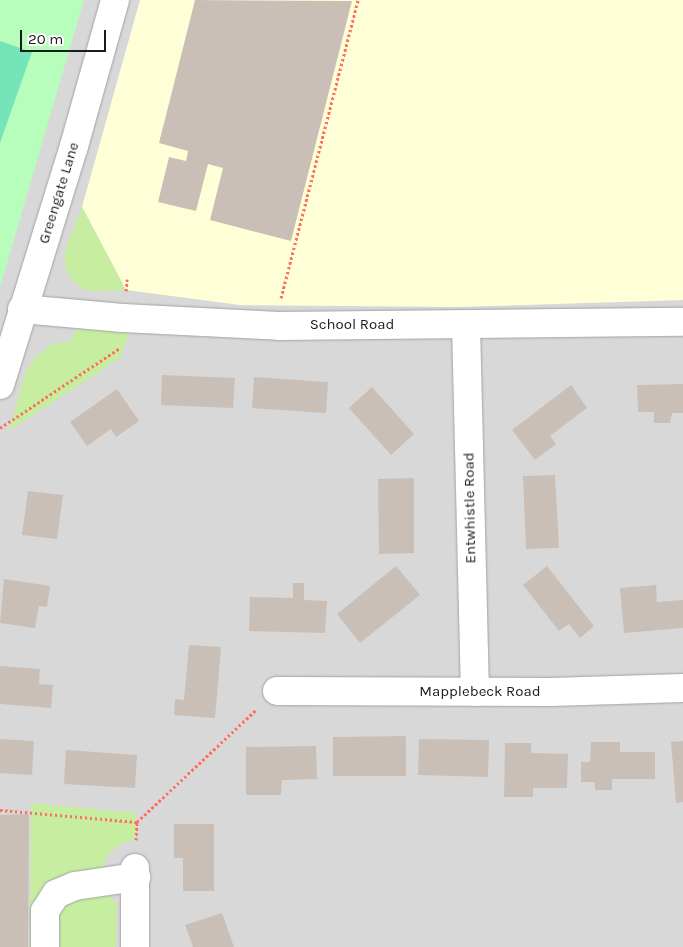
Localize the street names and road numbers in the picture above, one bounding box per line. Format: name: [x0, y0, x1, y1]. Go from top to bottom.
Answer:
street label: Greengate Lane: [35, 140, 83, 246]
street label: School Road: [310, 316, 394, 334]
street label: Entwhistle Road: [460, 452, 480, 564]
street label: Mapplebeck Road: [419, 683, 541, 701]

